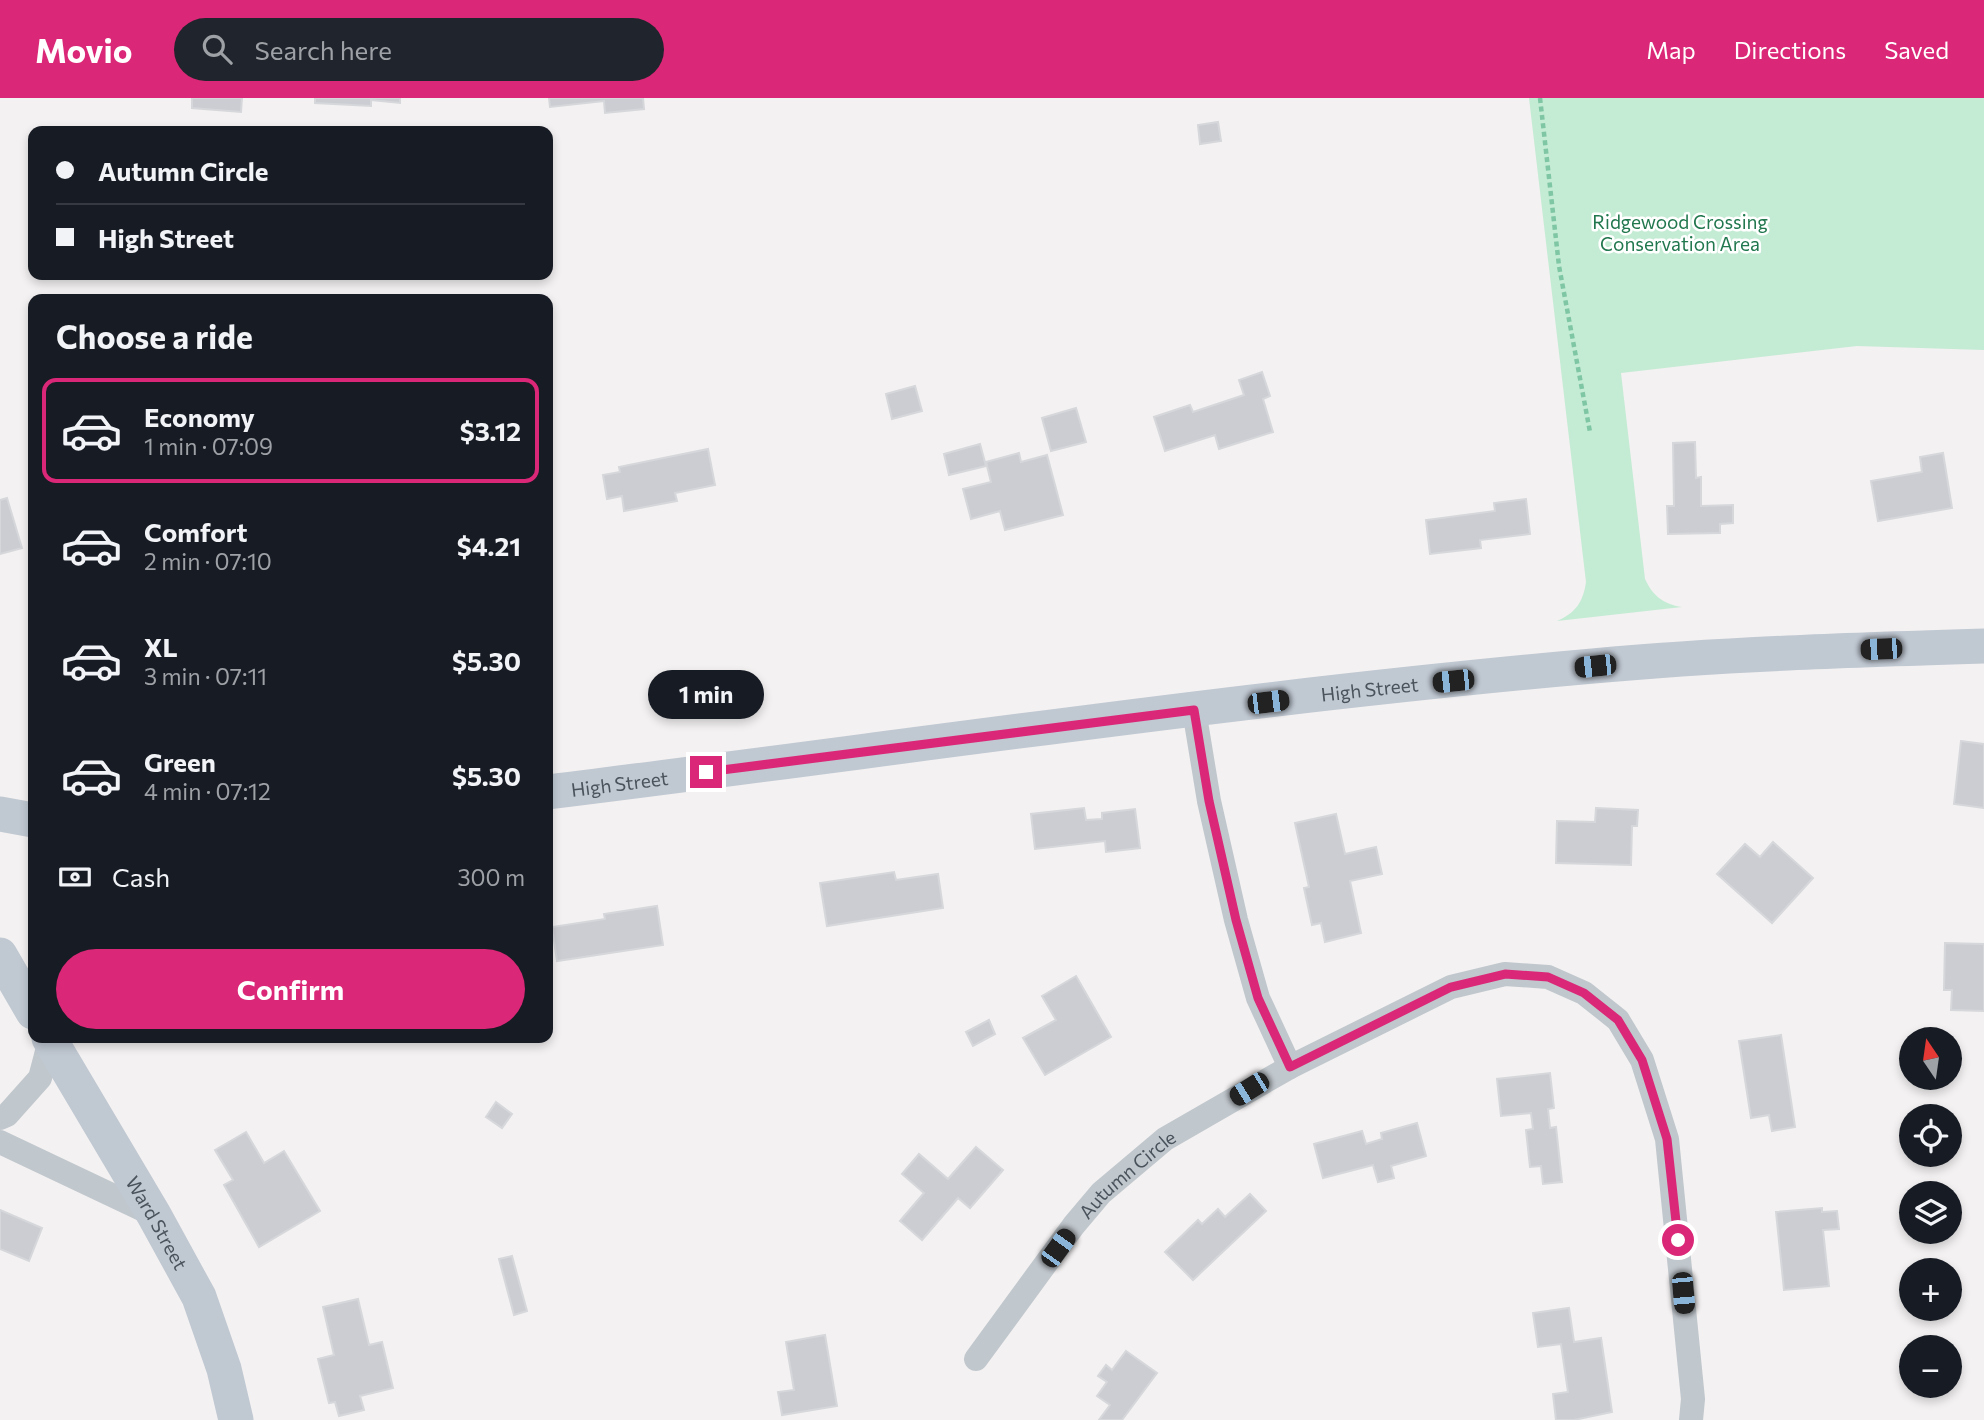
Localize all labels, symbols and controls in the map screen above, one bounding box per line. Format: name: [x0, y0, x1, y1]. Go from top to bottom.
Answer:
search box: [174, 18, 664, 81]
text: Movio: [35, 29, 132, 70]
icon: search: [198, 30, 236, 68]
text: Search here: [254, 34, 392, 65]
text: Map: [1646, 35, 1696, 64]
text: Directions: [1734, 35, 1846, 64]
text: Saved: [1884, 35, 1949, 64]
text: Autumn Circle: [98, 155, 269, 186]
park label: Ridgewood Crossing Conservation Area: [1592, 210, 1768, 255]
text: High Street: [98, 222, 234, 253]
text: Choose a ride: [56, 316, 253, 356]
icon: car: [60, 399, 123, 462]
text: Economy: [144, 401, 255, 432]
text: $3.12: [460, 415, 521, 446]
text: 1 min · 07:09: [144, 432, 273, 460]
icon: car: [60, 514, 123, 577]
text: Comfort: [144, 516, 247, 547]
text: $4.21: [457, 530, 521, 561]
text: 2 min · 07:10: [144, 547, 272, 575]
icon: car: [60, 629, 123, 692]
text: XL: [144, 631, 178, 662]
car: [1860, 638, 1903, 660]
text: $5.30: [452, 645, 521, 676]
car: [1574, 653, 1617, 679]
text: 3 min · 07:11: [144, 662, 267, 690]
car: [1432, 668, 1475, 694]
callout: 1 min: [648, 670, 764, 720]
street label: High Street: [1320, 672, 1419, 705]
text: 1 min: [679, 680, 733, 708]
car: [1246, 689, 1291, 715]
icon: car: [60, 744, 123, 807]
text: Green: [144, 746, 216, 777]
route end: [690, 756, 722, 788]
text: $5.30: [452, 760, 521, 791]
street label: High Street: [570, 765, 670, 801]
text: 4 min · 07:12: [144, 777, 271, 805]
icon: cash: [56, 858, 94, 896]
text: Cash: [112, 861, 170, 892]
text: 300 m: [457, 863, 525, 891]
button: Confirm: [56, 949, 525, 1029]
north arrow: [1899, 1027, 1962, 1090]
map controls: [1899, 1027, 1962, 1398]
car: [1226, 1069, 1273, 1109]
button: locate: [1899, 1104, 1962, 1167]
street label: Autumn Circle: [1073, 1124, 1179, 1223]
street label: Ward Street: [122, 1171, 193, 1273]
button: layers: [1899, 1181, 1962, 1244]
route start: [1662, 1224, 1694, 1256]
car: [1038, 1225, 1079, 1271]
button: +: [1899, 1258, 1962, 1321]
car: [1671, 1271, 1696, 1315]
button: −: [1899, 1335, 1962, 1398]

